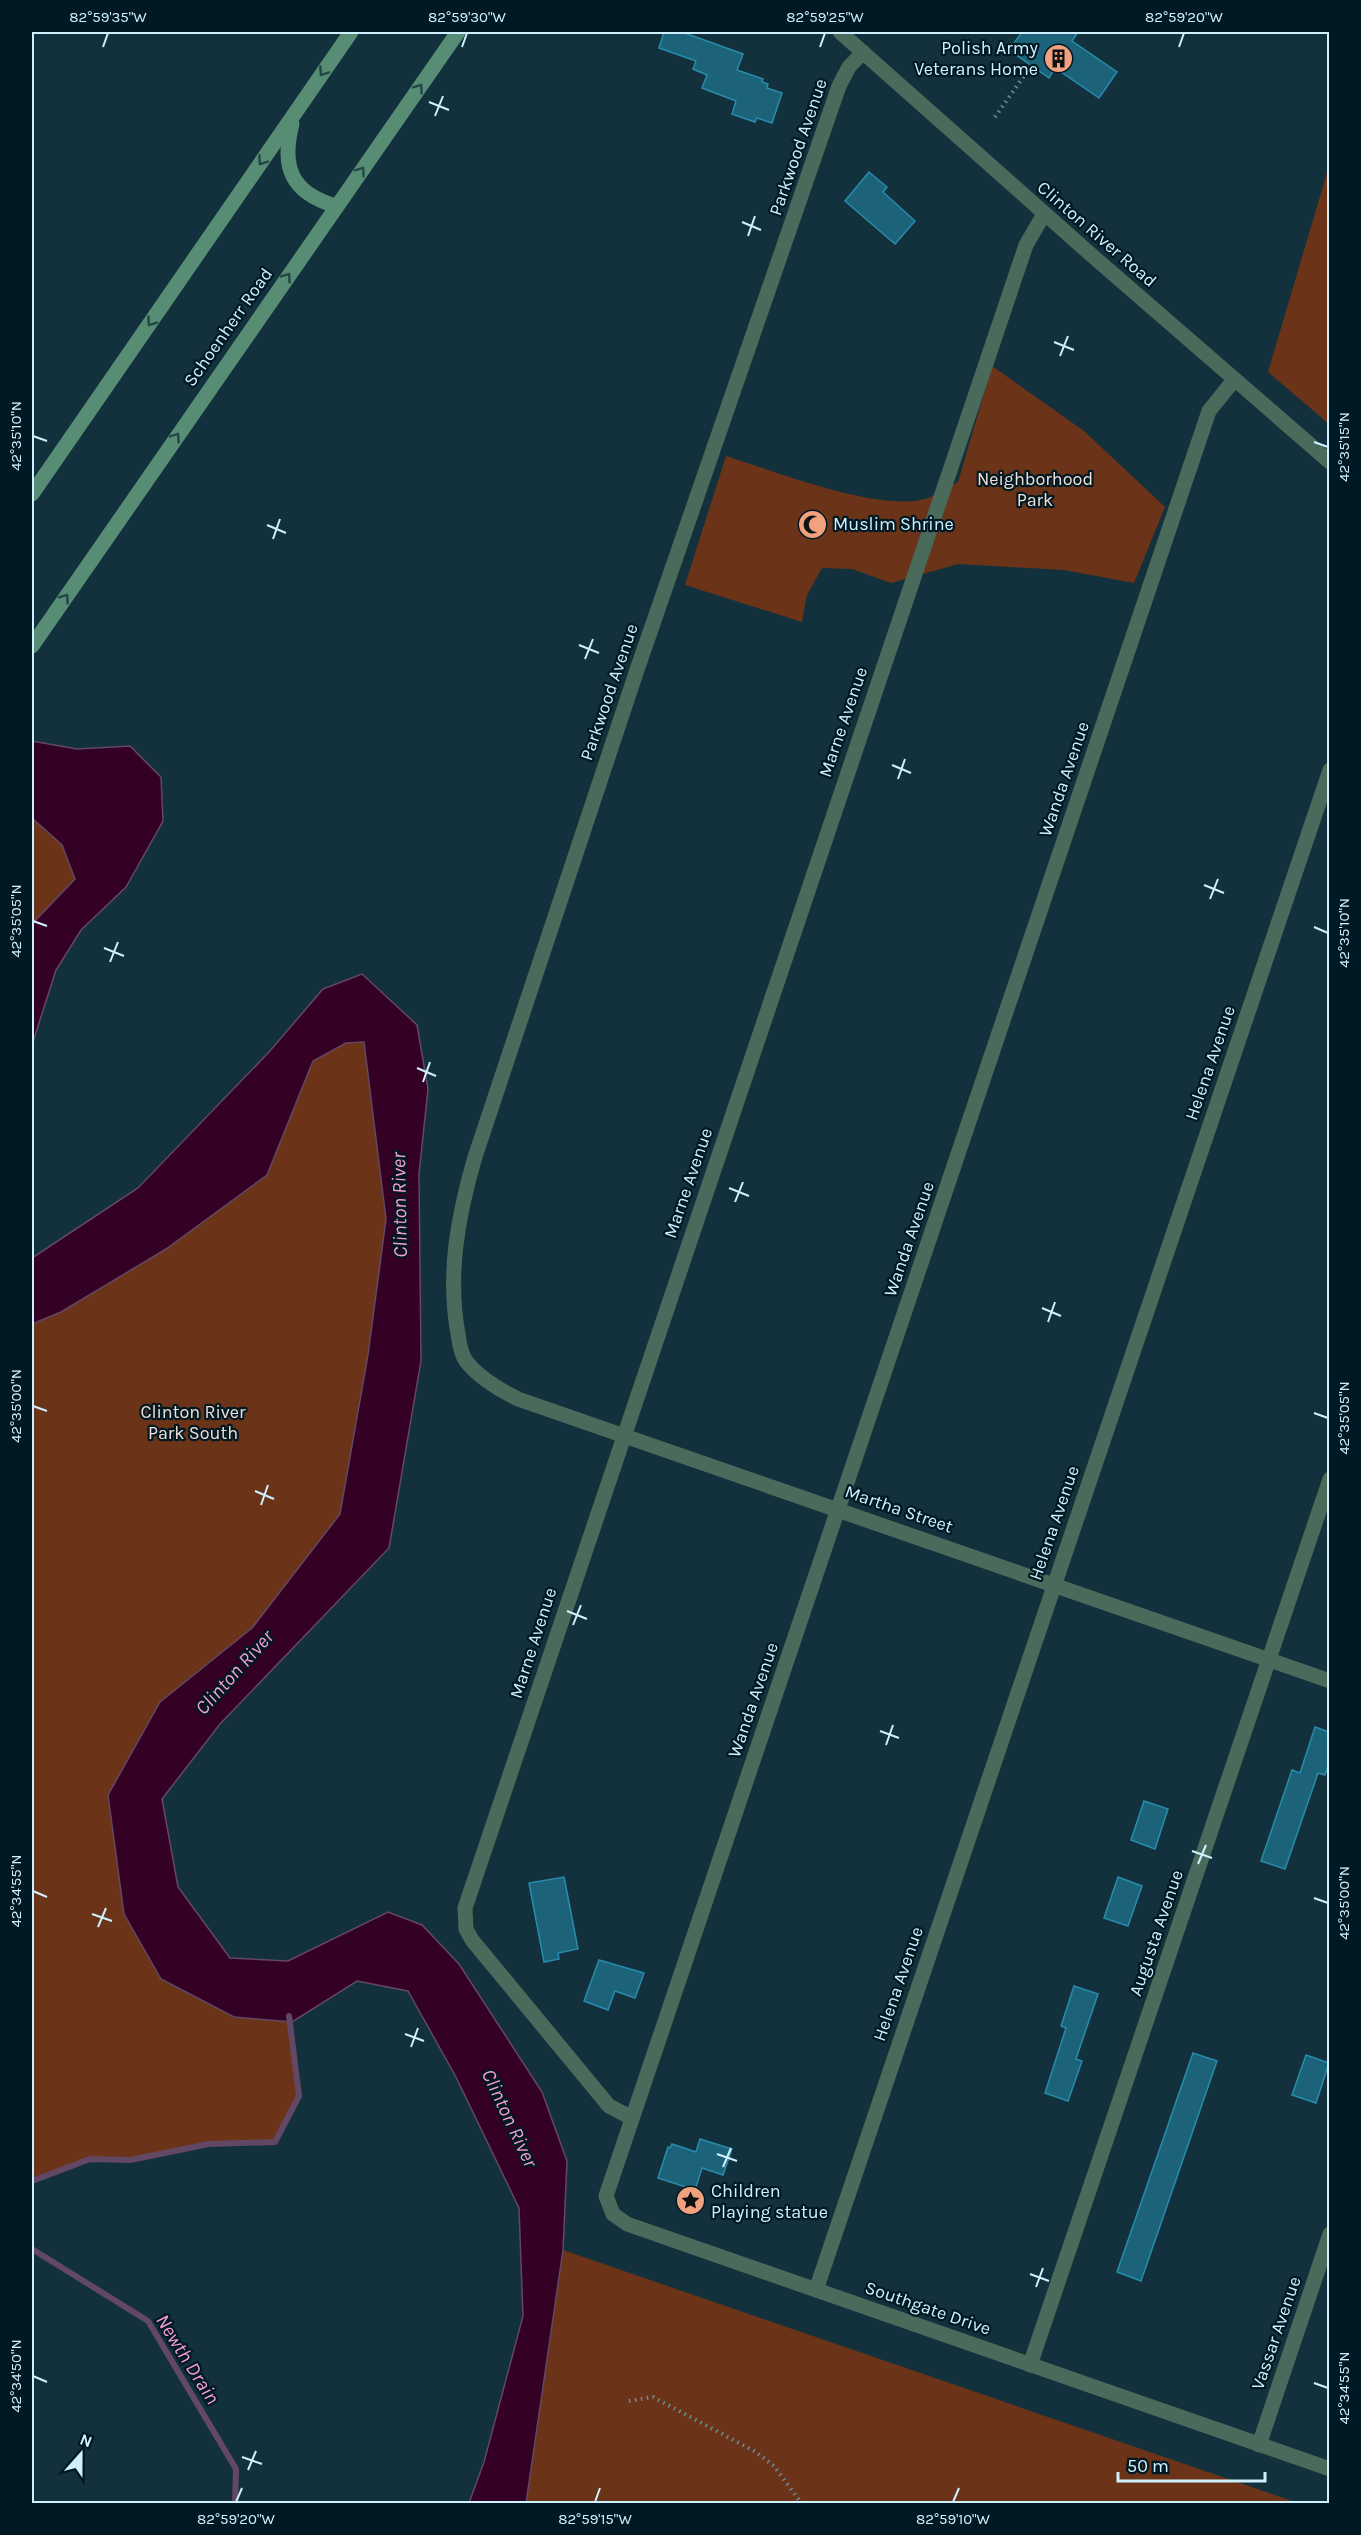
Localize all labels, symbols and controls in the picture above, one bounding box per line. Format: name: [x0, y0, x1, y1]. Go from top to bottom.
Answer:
text: 82°59'35"W: [69, 8, 147, 26]
text: 82°59'30"W: [428, 8, 507, 26]
text: 82°59'25"W: [786, 8, 864, 26]
text: 82°59'20"W: [1145, 8, 1223, 26]
place label: Polish Army Veterans Home: [914, 37, 1039, 80]
building icon: Polish Army Veterans Home: [1043, 42, 1075, 74]
one-way arrow: [319, 66, 330, 77]
street label: Parkwood Avenue: [764, 76, 832, 218]
one-way arrow: [412, 83, 423, 94]
one-way arrow: [258, 155, 269, 166]
one-way arrow: [354, 166, 365, 177]
street label: Clinton River Road: [1033, 176, 1161, 292]
street label: Schoenherr Road: [179, 263, 277, 391]
one-way arrow: [280, 273, 291, 284]
one-way arrow: [147, 315, 158, 326]
text: 42°35'10"N: [7, 401, 25, 471]
text: 42°35'15"N: [1335, 412, 1353, 482]
one-way arrow: [169, 433, 180, 444]
park label: Neighborhood Park: [977, 468, 1093, 511]
mosque icon: Muslim Shrine: [796, 508, 828, 540]
place label: Muslim Shrine: [833, 513, 954, 535]
one-way arrow: [58, 593, 69, 604]
street label: Parkwood Avenue: [575, 621, 643, 763]
street label: Marne Avenue: [814, 664, 872, 780]
street label: Wanda Avenue: [1034, 719, 1094, 839]
text: 42°35'05"N: [7, 884, 25, 958]
text: 42°35'10"N: [1335, 898, 1353, 968]
street label: Helena Avenue: [1180, 1003, 1240, 1123]
street label: Marne Avenue: [659, 1125, 717, 1241]
water label: Clinton River: [387, 1151, 412, 1258]
street label: Wanda Avenue: [879, 1179, 939, 1299]
text: 42°35'00"N: [7, 1369, 25, 1443]
text: 42°35'05"N: [1335, 1381, 1353, 1455]
park label: Clinton River Park South: [140, 1401, 246, 1444]
street label: Helena Avenue: [1024, 1463, 1084, 1583]
street label: Martha Street: [842, 1480, 956, 1538]
street label: Marne Avenue: [505, 1585, 561, 1701]
water label: Clinton River: [190, 1625, 279, 1719]
street label: Wanda Avenue: [723, 1640, 783, 1760]
text: 42°34'55"N: [7, 1854, 25, 1928]
text: 42°35'00"N: [1335, 1866, 1353, 1940]
street label: Augusta Avenue: [1124, 1867, 1188, 1999]
street label: Helena Avenue: [868, 1924, 928, 2044]
water label: Clinton River: [477, 2065, 543, 2172]
place label: Children Playing statue: [711, 2180, 828, 2223]
place icon: Children Playing statue: [674, 2185, 706, 2217]
street label: Vassar Avenue: [1246, 2273, 1306, 2393]
street label: Southgate Drive: [862, 2276, 994, 2340]
water label: Newth Drain: [151, 2310, 224, 2408]
text: 42°34'50"N: [7, 2339, 25, 2413]
text: 42°34'55"N: [1335, 2351, 1353, 2425]
north arrow: [51, 2424, 111, 2484]
text: N: [77, 2430, 95, 2451]
scale bar: [1118, 2445, 1265, 2483]
text: 50 m: [1127, 2455, 1169, 2477]
text: 82°59'20"W: [197, 2510, 275, 2528]
text: 82°59'15"W: [558, 2510, 632, 2528]
text: 82°59'10"W: [916, 2510, 991, 2528]

